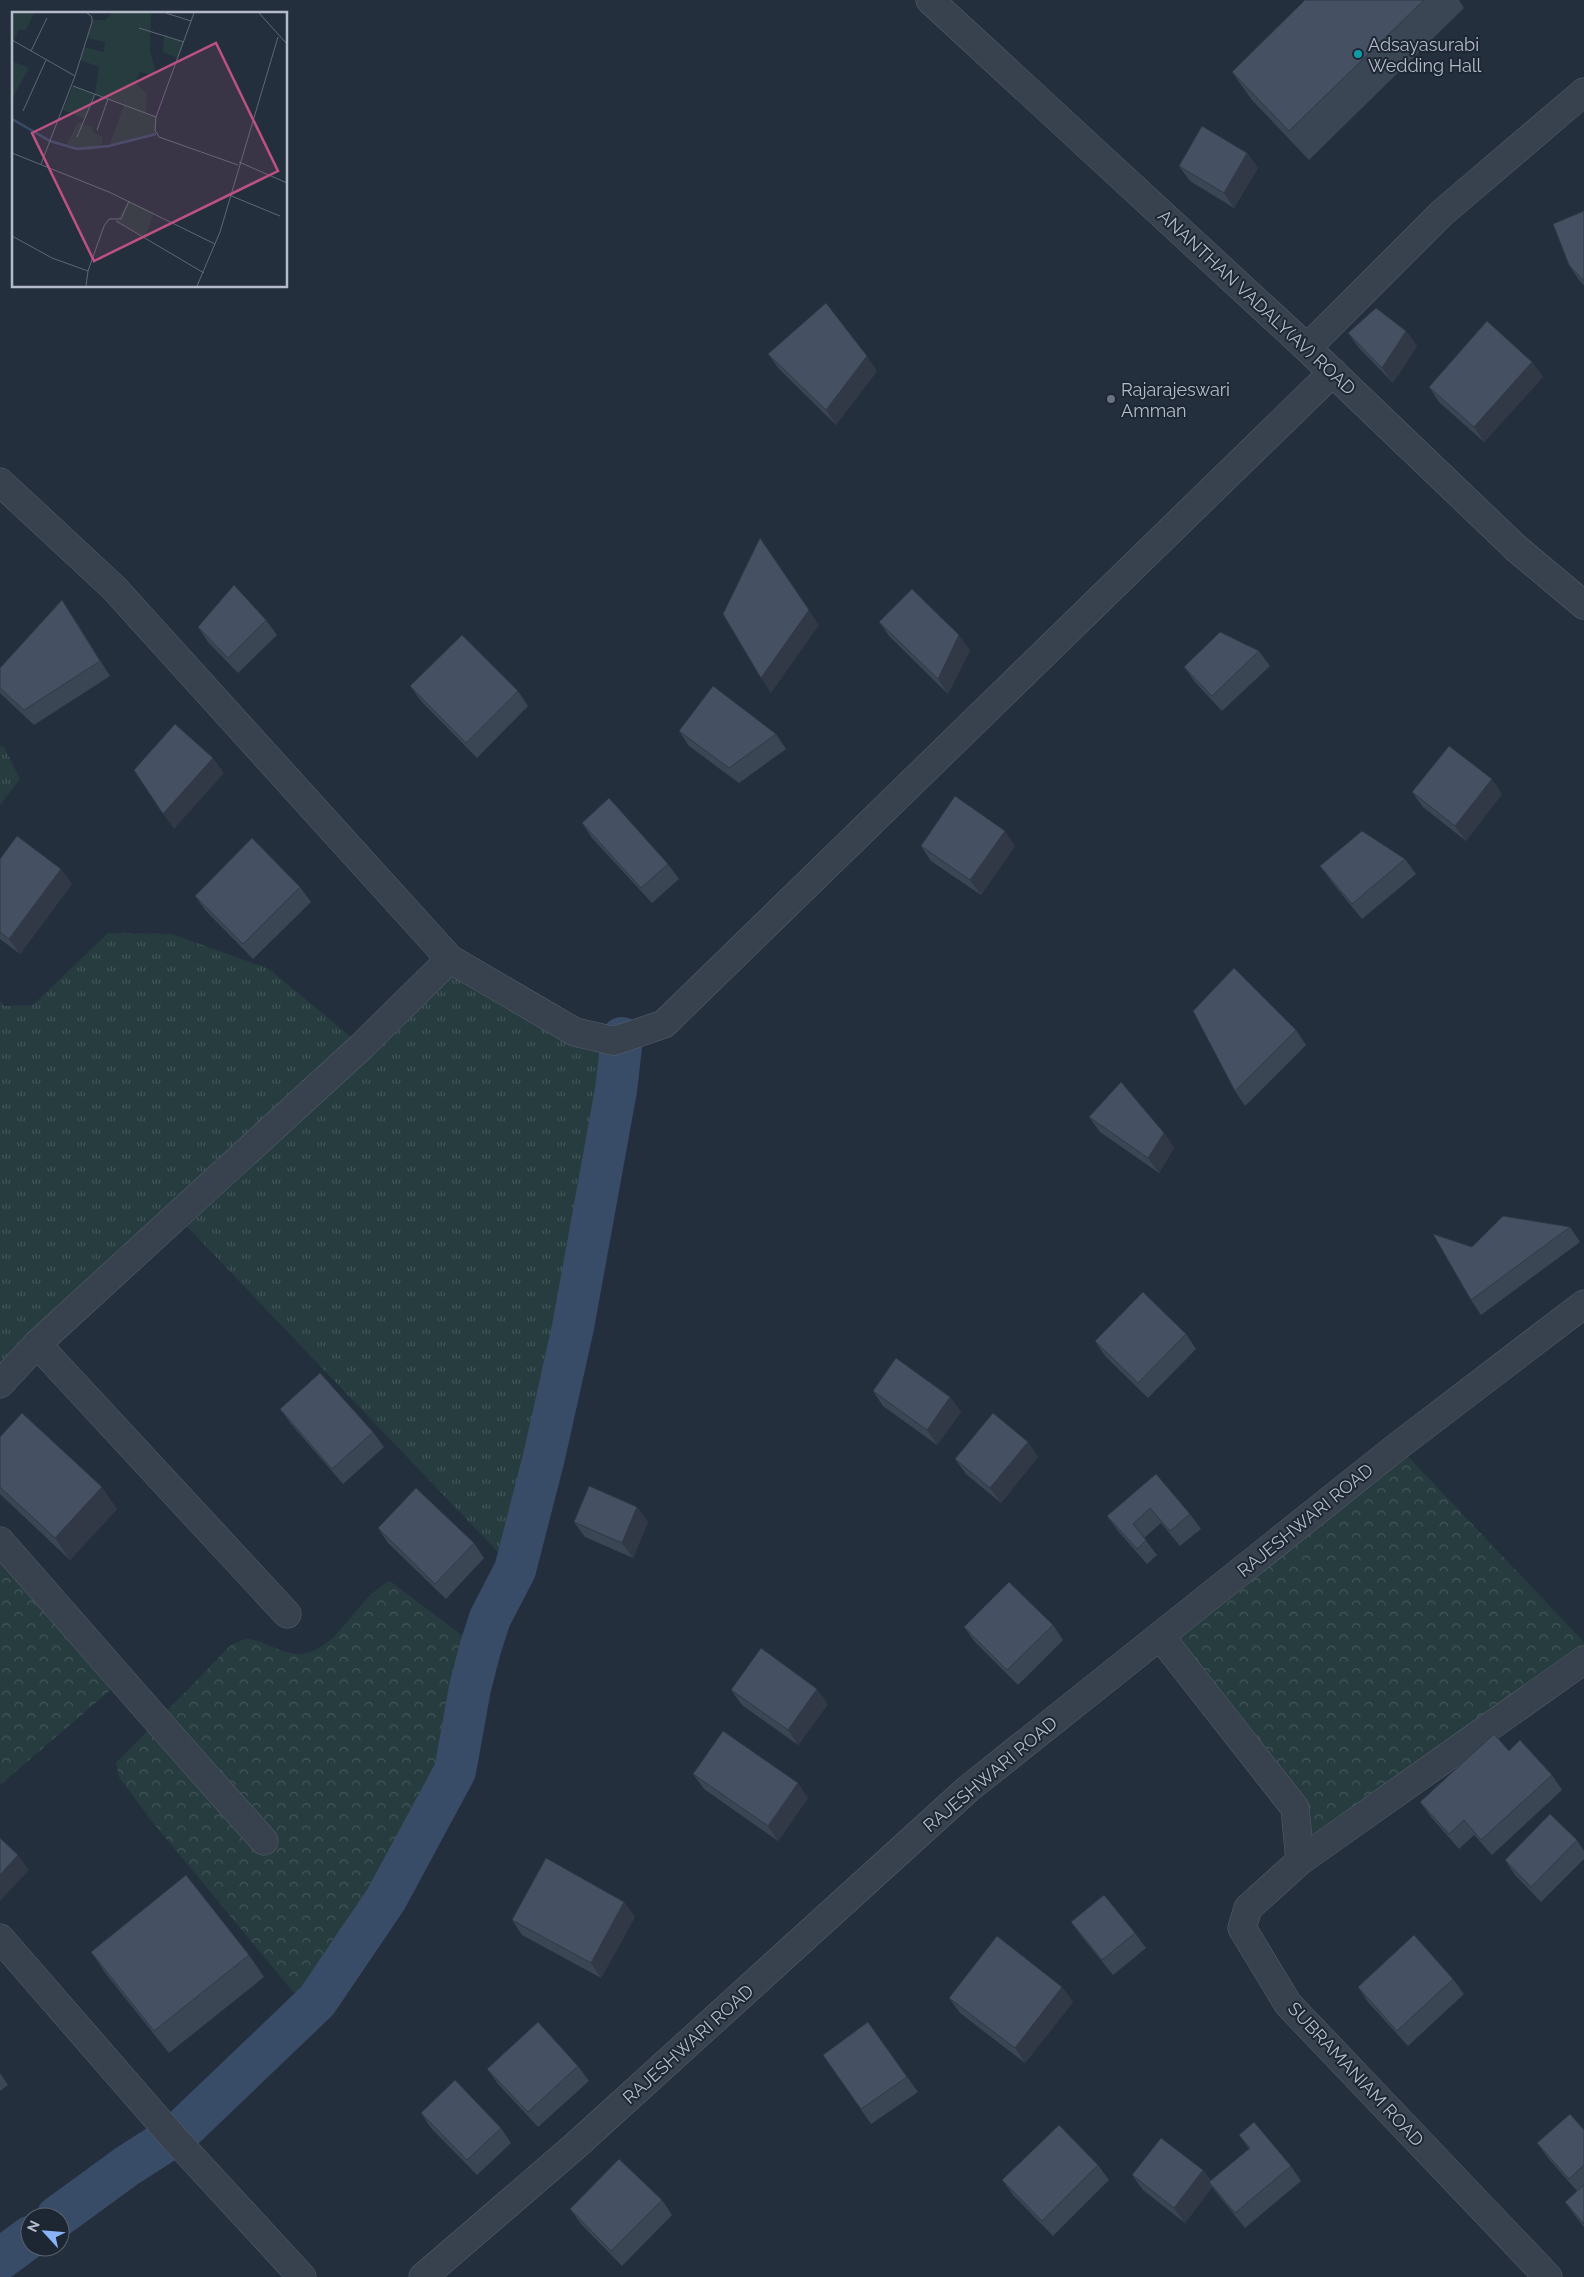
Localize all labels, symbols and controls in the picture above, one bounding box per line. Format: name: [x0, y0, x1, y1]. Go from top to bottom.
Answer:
inset map: [12, 12, 288, 288]
place label: Adsayasurabi Wedding Hall: [1368, 34, 1482, 76]
marker: Adsayasurabi Wedding Hall: [1352, 48, 1364, 60]
street label: ANANTHAN VADALY(AV) ROAD: [1154, 205, 1360, 399]
place label: Rajarajeswari Amman: [1121, 379, 1230, 421]
marker: Rajarajeswari Amman: [1105, 393, 1117, 405]
street label: RAJESHWARI ROAD: [1233, 1459, 1377, 1581]
street label: RAJESHWARI ROAD: [919, 1712, 1061, 1836]
street label: RAJESHWARI ROAD: [618, 1980, 758, 2108]
street label: SUBRAMANIAM ROAD: [1284, 1998, 1428, 2150]
north arrow: [20, 2207, 70, 2257]
text: N: [24, 2218, 43, 2235]

